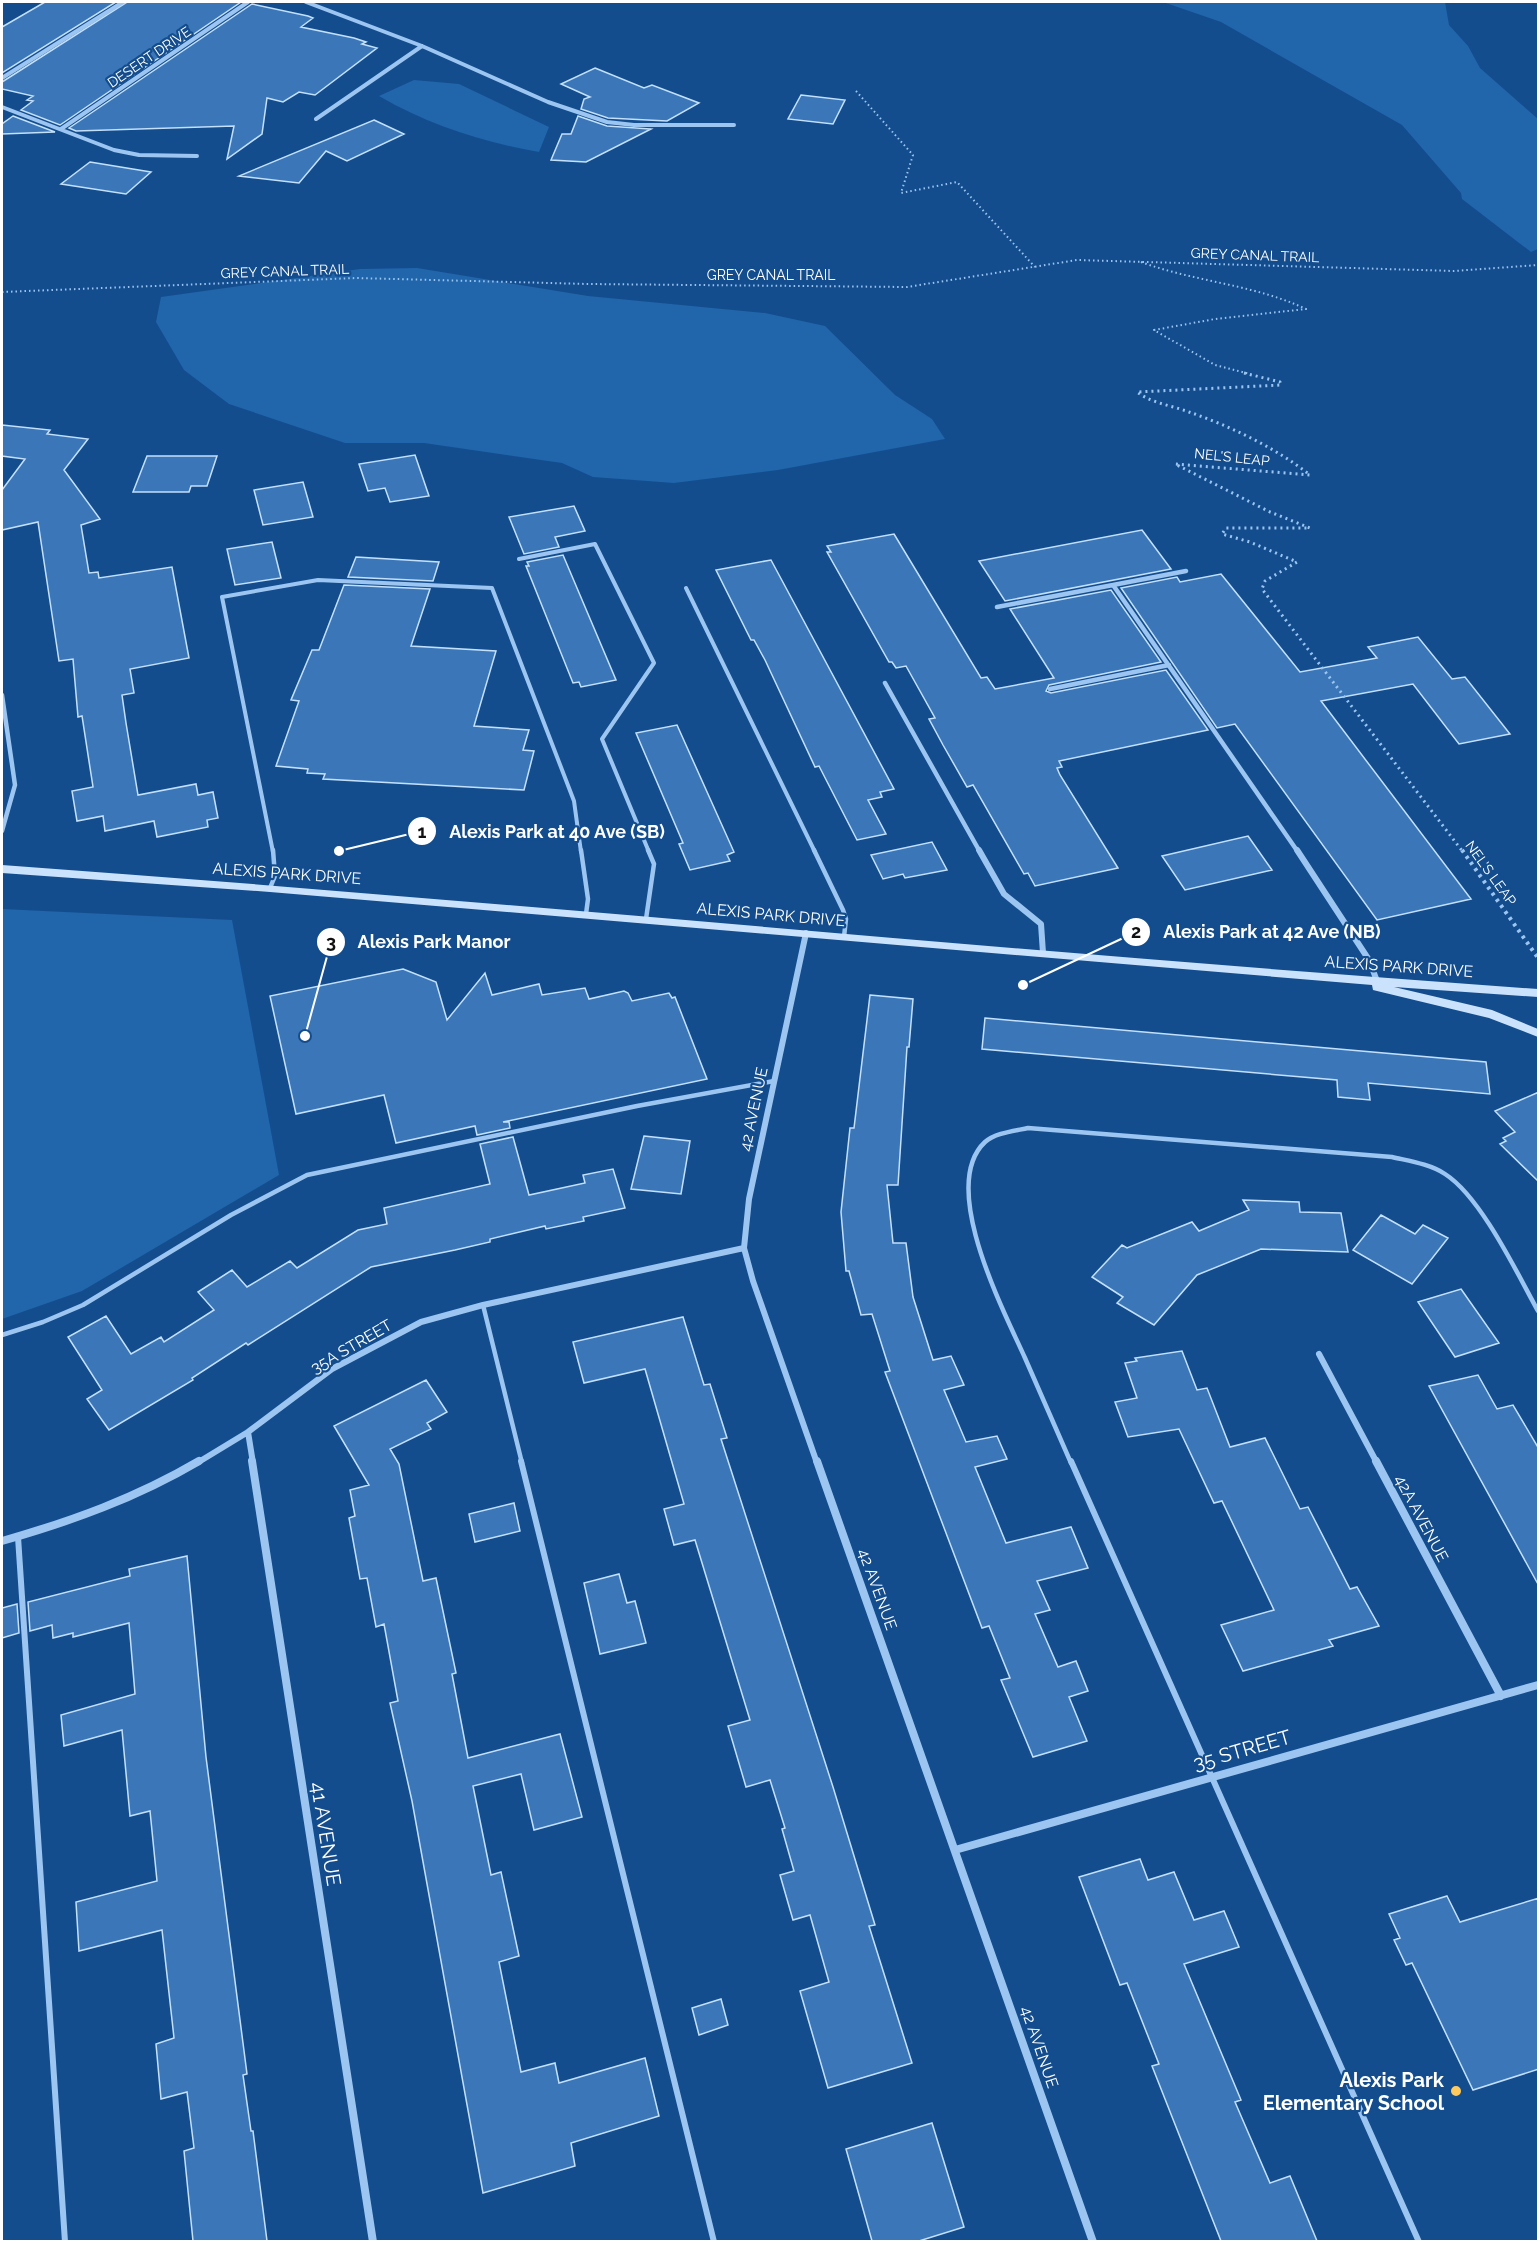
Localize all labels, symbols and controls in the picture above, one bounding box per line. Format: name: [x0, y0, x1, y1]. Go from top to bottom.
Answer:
street label: DESERT DRIVE: [104, 23, 194, 91]
street label: GREY CANAL TRAIL: [1190, 245, 1320, 265]
street label: GREY CANAL TRAIL: [220, 261, 350, 281]
street label: GREY CANAL TRAIL: [707, 267, 835, 283]
street label: NEL'S LEAP: [1193, 445, 1271, 469]
callout: Alexis Park at 40 Ave (SB): [407, 813, 677, 849]
text: 1: [418, 821, 427, 842]
text: Alexis Park at 40 Ave (SB): [449, 821, 665, 842]
street label: NEL'S LEAP: [1462, 838, 1520, 909]
street label: ALEXIS PARK DRIVE: [212, 859, 362, 888]
street label: ALEXIS PARK DRIVE: [696, 899, 846, 930]
callout: Alexis Park at 42 Ave (NB): [1121, 914, 1393, 950]
text: 2: [1131, 921, 1141, 942]
text: Alexis Park at 42 Ave (NB): [1163, 921, 1381, 942]
callout: Alexis Park Manor: [316, 924, 522, 960]
text: 3: [326, 931, 336, 952]
text: Alexis Park Manor: [358, 931, 510, 952]
street label: ALEXIS PARK DRIVE: [1324, 952, 1474, 981]
street label: 42 AVENUE: [735, 1065, 772, 1153]
street label: 35A STREET: [307, 1315, 396, 1377]
street label: 42A AVENUE: [1391, 1472, 1453, 1565]
street label: 42 AVENUE: [854, 1546, 901, 1633]
street label: 35 STREET: [1190, 1725, 1294, 1775]
street label: 41 AVENUE: [306, 1780, 346, 1888]
street label: 42 AVENUE: [1017, 2004, 1062, 2091]
place label: Alexis Park Elementary School: [1263, 2068, 1445, 2115]
marker: Alexis Park Elementary School: [1449, 2084, 1463, 2098]

